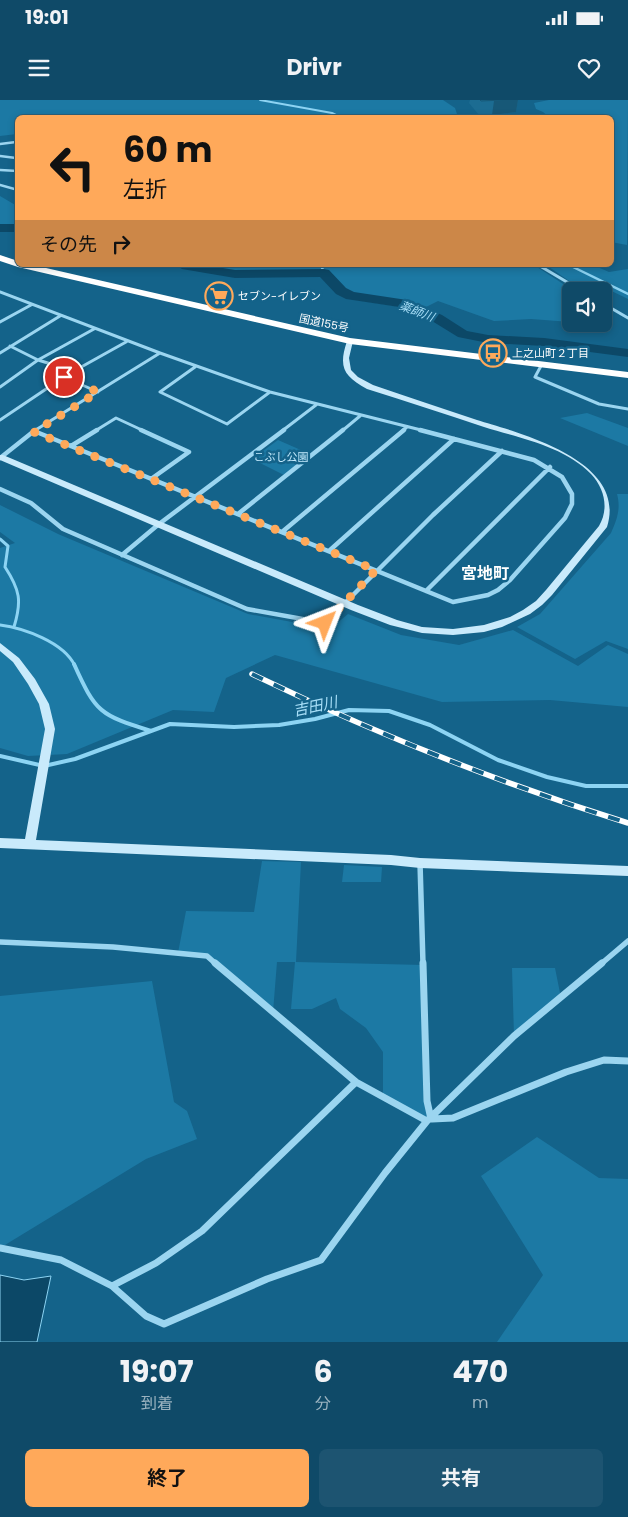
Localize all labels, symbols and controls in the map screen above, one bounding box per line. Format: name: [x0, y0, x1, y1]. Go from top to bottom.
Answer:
text: 19:01: [25, 4, 69, 31]
text: Drivr: [286, 52, 342, 83]
icon: menu: [25, 54, 53, 82]
icon: heart: [575, 54, 603, 82]
text: 60 m: [123, 125, 213, 174]
icon: left: [40, 135, 105, 200]
text: 左折: [123, 174, 167, 205]
icon: right: [107, 230, 135, 258]
text: その先: [40, 231, 97, 258]
supermarket icon: セブン-イレブン: [204, 281, 234, 311]
map controls: [562, 282, 612, 332]
button: sound: [562, 282, 612, 332]
place label: セブン-イレブン: [238, 288, 321, 304]
water label: 薬師川: [397, 297, 439, 326]
street label: 国道155号: [298, 310, 350, 336]
bus stop icon: 上之山町２丁目: [478, 338, 508, 368]
place label: 上之山町２丁目: [512, 345, 589, 361]
pin: [43, 356, 85, 398]
icon: arrive: [50, 363, 78, 391]
park label: こぶし公園: [254, 449, 309, 465]
district label: 宮地町: [461, 562, 509, 585]
position arrow: [298, 596, 350, 648]
water label: 吉田川: [291, 691, 341, 721]
text: 19:07: [120, 1350, 194, 1393]
text: 6: [313, 1350, 333, 1393]
text: 470: [452, 1350, 508, 1393]
text: m: [472, 1391, 489, 1414]
text: 到着: [141, 1392, 173, 1415]
text: 分: [315, 1392, 331, 1415]
button: 終了: [25, 1449, 309, 1507]
button: 共有: [319, 1449, 603, 1507]

